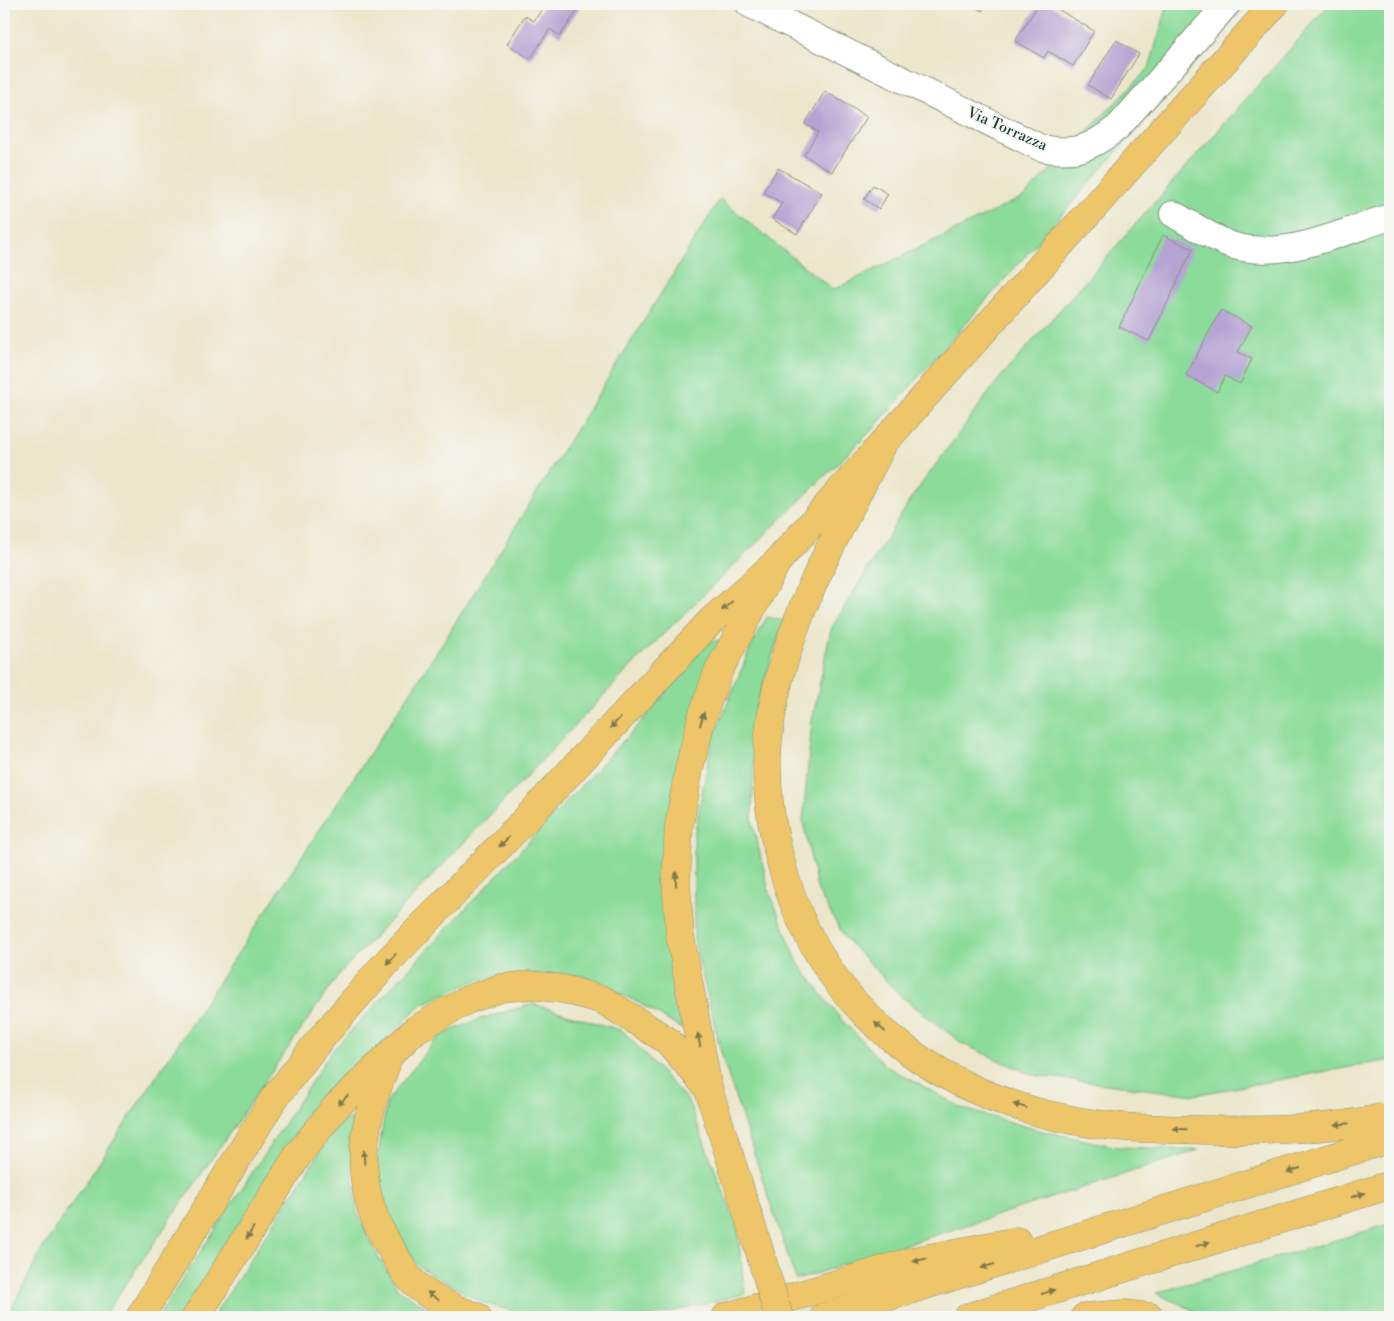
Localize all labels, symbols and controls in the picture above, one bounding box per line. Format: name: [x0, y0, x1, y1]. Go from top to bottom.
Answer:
street label: Via Torrazza: [963, 102, 1050, 155]
one-way arrow: [722, 600, 734, 612]
one-way arrow: [698, 712, 706, 727]
one-way arrow: [609, 717, 621, 729]
one-way arrow: [498, 836, 510, 848]
one-way arrow: [672, 871, 680, 887]
one-way arrow: [385, 952, 397, 964]
one-way arrow: [873, 1022, 886, 1033]
one-way arrow: [694, 1032, 702, 1048]
one-way arrow: [337, 1094, 349, 1106]
one-way arrow: [1012, 1102, 1027, 1110]
one-way arrow: [1334, 1120, 1350, 1128]
one-way arrow: [1172, 1125, 1188, 1133]
one-way arrow: [359, 1148, 367, 1164]
one-way arrow: [1286, 1166, 1301, 1174]
one-way arrow: [1351, 1191, 1366, 1198]
one-way arrow: [246, 1226, 255, 1239]
one-way arrow: [1196, 1239, 1211, 1247]
one-way arrow: [912, 1256, 927, 1264]
one-way arrow: [981, 1262, 996, 1270]
one-way arrow: [1041, 1288, 1056, 1296]
one-way arrow: [426, 1291, 440, 1301]

